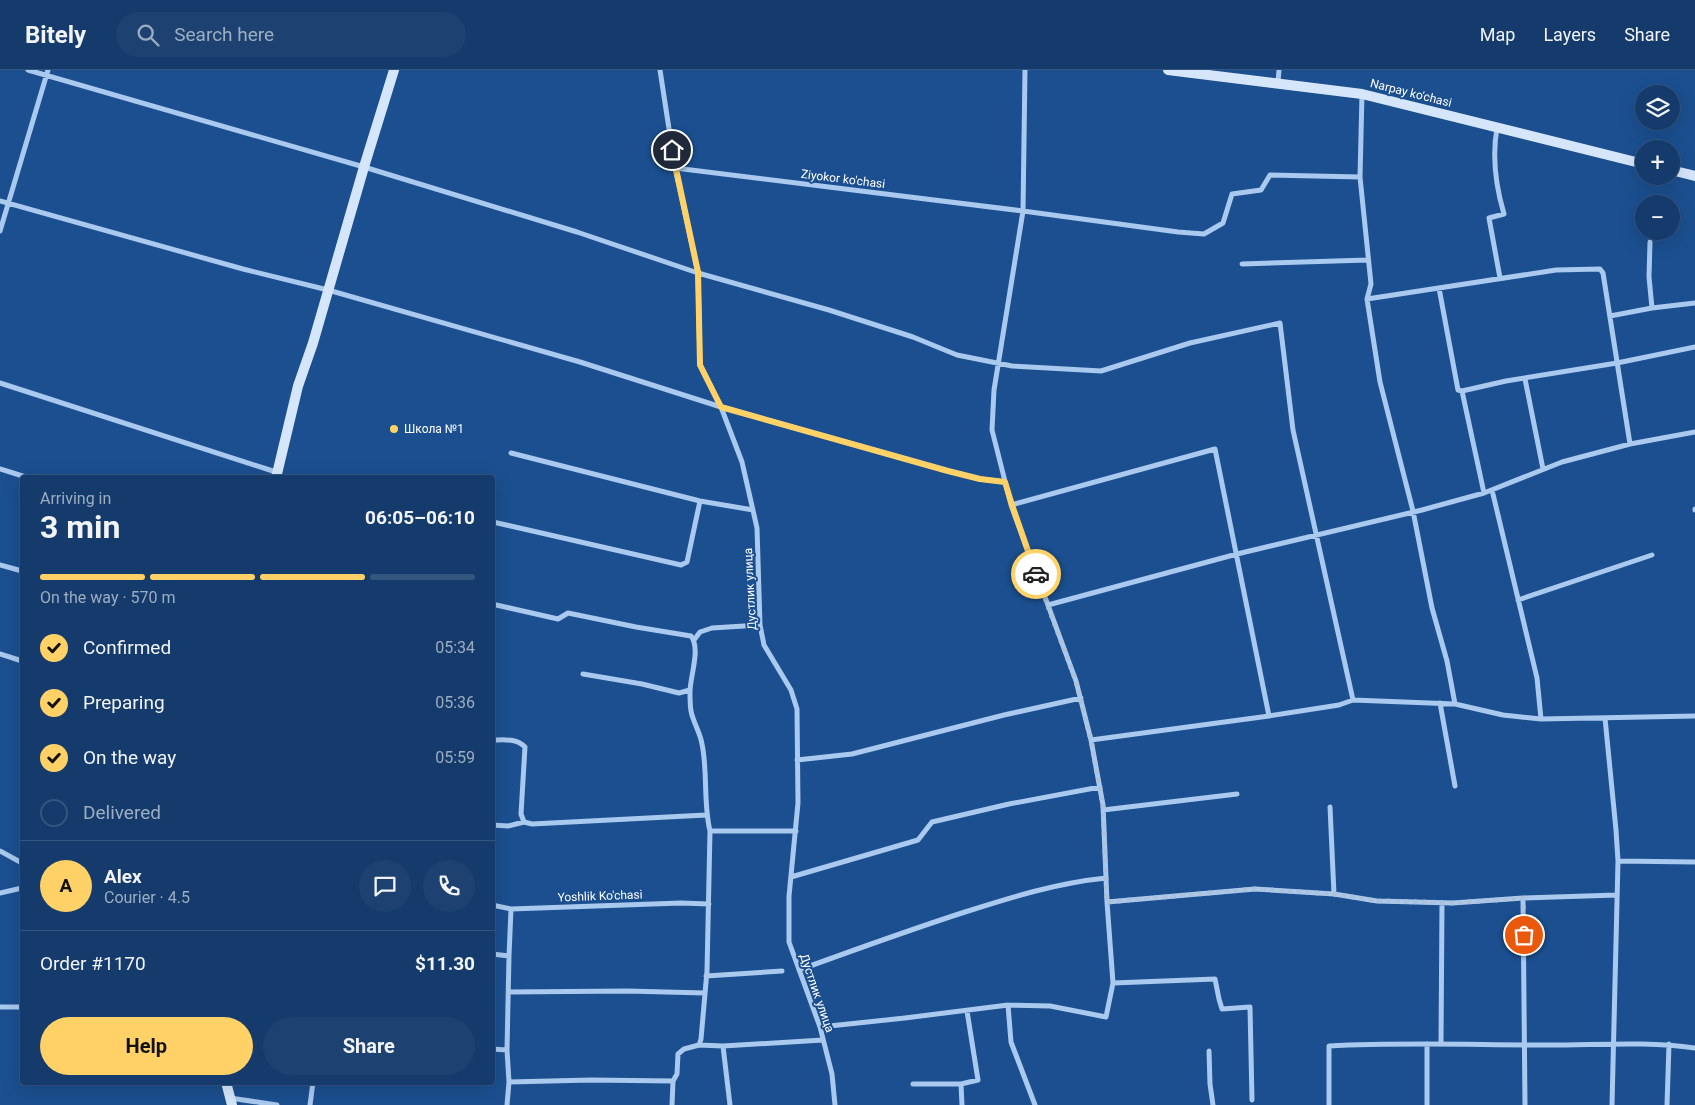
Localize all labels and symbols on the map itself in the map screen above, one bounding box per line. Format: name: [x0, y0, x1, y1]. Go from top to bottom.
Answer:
street label: Narpay ko'chasi: [1369, 76, 1453, 110]
pin: [651, 129, 693, 171]
street label: Ziyokor ko'chasi: [800, 167, 886, 191]
place label: Школа №1: [404, 422, 464, 436]
marker: Школа №1: [388, 423, 400, 435]
street label: Дустлик улица: [741, 547, 759, 631]
courier: [1011, 549, 1061, 599]
street label: Yoshlik Ko'chasi: [557, 888, 643, 904]
pin: [1503, 914, 1545, 956]
street label: Дустлик улица: [797, 952, 837, 1034]

